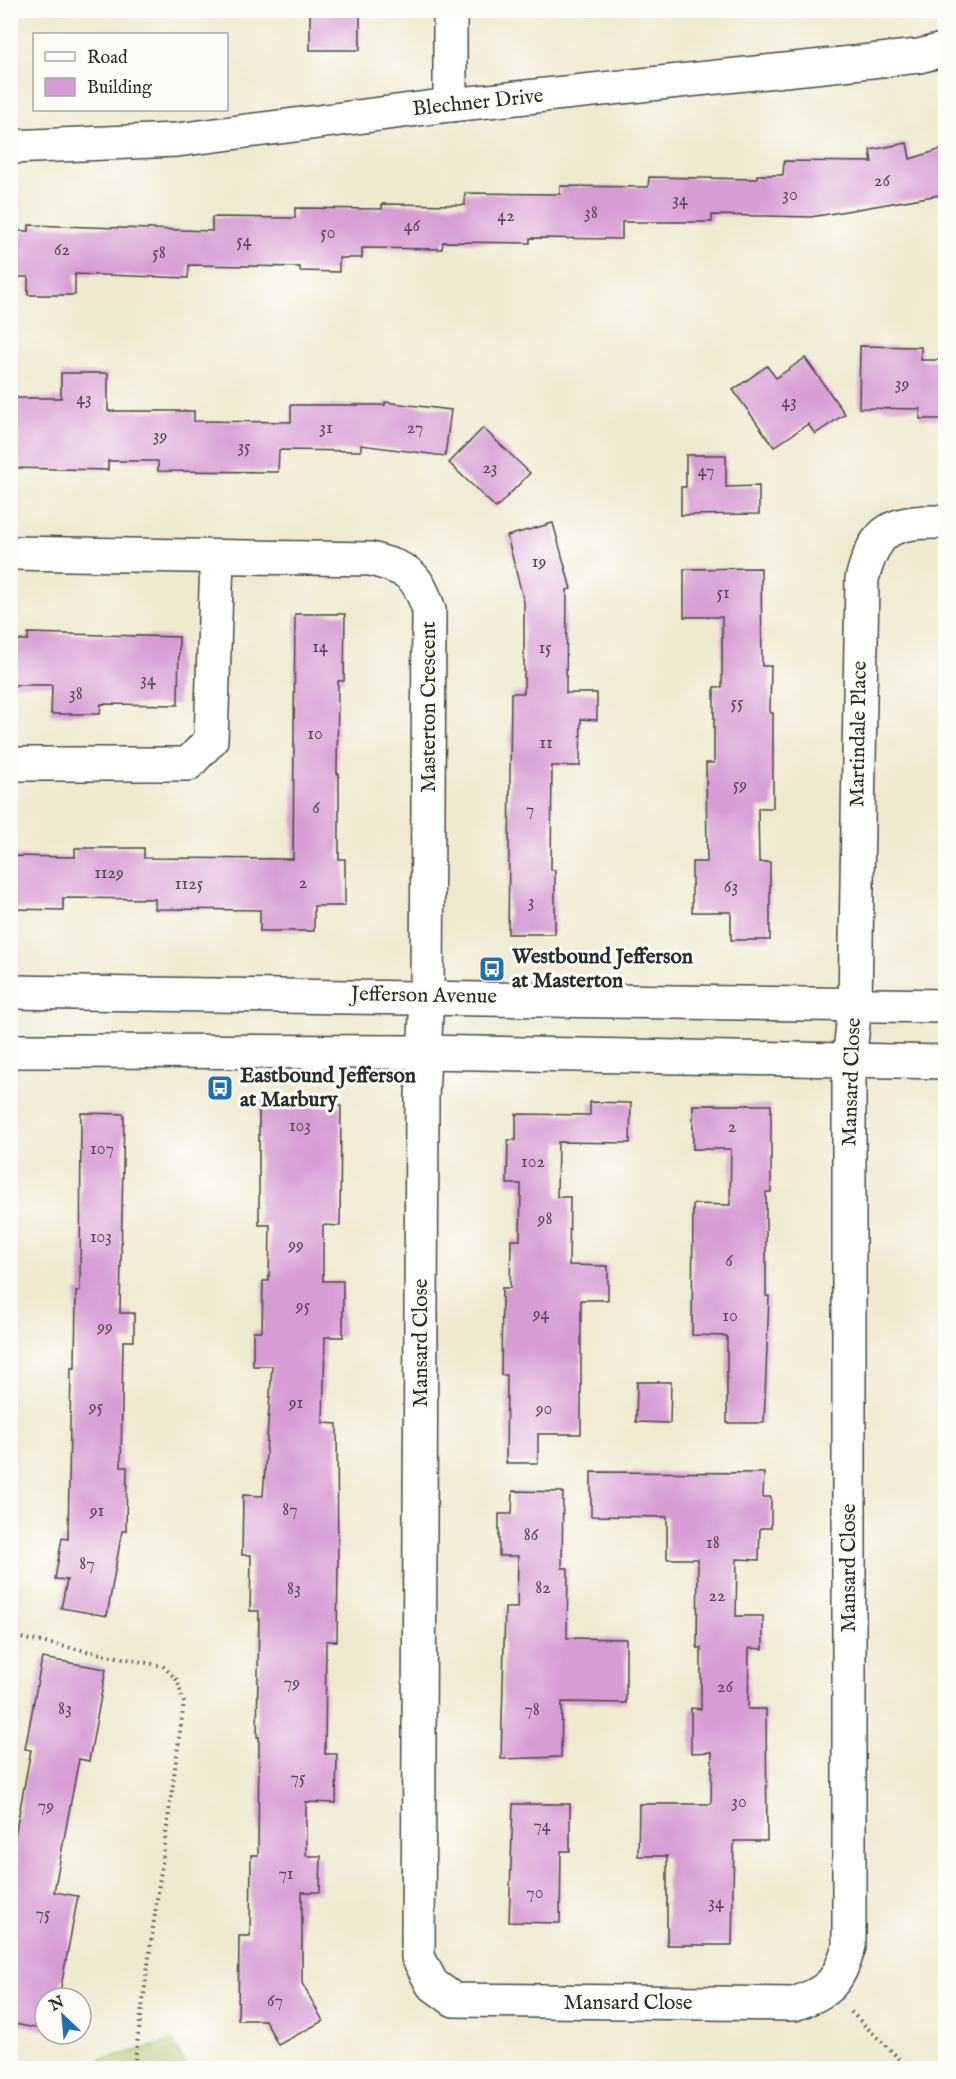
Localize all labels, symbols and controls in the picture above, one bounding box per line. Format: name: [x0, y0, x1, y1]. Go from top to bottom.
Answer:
legend: [33, 33, 228, 111]
text: Road: [87, 47, 128, 70]
text: Building: [87, 77, 152, 100]
street label: Blechner Drive: [411, 83, 545, 123]
house number: 26: [874, 170, 890, 193]
house number: 30: [782, 184, 798, 207]
house number: 34: [672, 189, 688, 212]
house number: 38: [584, 202, 598, 225]
house number: 42: [497, 205, 515, 228]
house number: 46: [404, 215, 421, 238]
house number: 50: [320, 222, 336, 245]
house number: 54: [236, 230, 252, 253]
house number: 62: [54, 239, 70, 262]
house number: 58: [152, 242, 166, 265]
house number: 39: [895, 373, 909, 396]
house number: 43: [76, 388, 92, 411]
house number: 43: [781, 391, 797, 414]
house number: 31: [319, 417, 333, 440]
house number: 27: [407, 417, 423, 440]
house number: 39: [153, 425, 167, 448]
house number: 35: [237, 436, 251, 459]
house number: 23: [482, 457, 498, 480]
house number: 47: [698, 460, 714, 483]
house number: 19: [532, 551, 546, 574]
house number: 51: [716, 582, 730, 605]
street label: Masterton Crescent: [416, 621, 443, 793]
house number: 14: [312, 636, 328, 659]
house number: 15: [538, 637, 552, 660]
street label: Martindale Place: [844, 660, 874, 807]
house number: 34: [140, 669, 156, 692]
house number: 38: [69, 683, 83, 706]
house number: 55: [730, 692, 744, 715]
house number: 10: [307, 723, 323, 746]
house number: 11: [539, 732, 553, 755]
house number: 59: [733, 774, 747, 797]
house number: 6: [312, 797, 320, 820]
house number: 7: [526, 799, 534, 822]
house number: 1129: [94, 862, 124, 885]
house number: 2: [299, 872, 307, 895]
house number: 1125: [175, 873, 204, 896]
house number: 63: [724, 876, 738, 899]
house number: 3: [528, 891, 534, 914]
place label: Westbound Jefferson at Masterton: [511, 944, 693, 995]
bus stop icon: Westbound Jefferson at Masterton: [477, 954, 507, 984]
street label: Jefferson Avenue: [349, 981, 498, 1011]
street label: Mansard Close: [836, 1017, 868, 1147]
place label: Eastbound Jefferson at Marbury: [240, 1063, 416, 1114]
bus stop icon: Eastbound Jefferson at Marbury: [205, 1073, 235, 1103]
house number: 103: [289, 1115, 311, 1138]
house number: 2: [728, 1116, 736, 1139]
house number: 107: [90, 1138, 114, 1161]
house number: 102: [521, 1151, 545, 1174]
house number: 98: [537, 1208, 552, 1231]
house number: 103: [90, 1226, 112, 1249]
house number: 99: [287, 1234, 304, 1257]
house number: 6: [725, 1250, 733, 1273]
street label: Mansard Close: [408, 1278, 435, 1407]
house number: 95: [295, 1295, 311, 1318]
house number: 94: [532, 1303, 549, 1326]
house number: 10: [722, 1305, 738, 1328]
house number: 99: [96, 1316, 113, 1339]
house number: 91: [288, 1392, 303, 1415]
house number: 95: [88, 1396, 104, 1419]
house number: 90: [535, 1398, 552, 1421]
house number: 87: [282, 1499, 298, 1522]
house number: 91: [89, 1500, 104, 1523]
street label: Mansard Close: [836, 1503, 863, 1632]
house number: 86: [524, 1524, 539, 1547]
house number: 18: [706, 1532, 720, 1555]
house number: 87: [79, 1553, 95, 1576]
house number: 82: [535, 1577, 551, 1600]
house number: 83: [287, 1578, 301, 1601]
house number: 22: [709, 1585, 725, 1608]
house number: 79: [284, 1672, 300, 1695]
house number: 26: [717, 1676, 733, 1699]
house number: 83: [58, 1698, 72, 1721]
house number: 78: [524, 1699, 540, 1722]
house number: 75: [291, 1767, 306, 1790]
house number: 30: [731, 1791, 747, 1814]
house number: 79: [38, 1795, 54, 1818]
house number: 74: [533, 1815, 551, 1838]
house number: 71: [278, 1863, 294, 1886]
house number: 70: [526, 1882, 544, 1905]
house number: 34: [708, 1892, 724, 1915]
house number: 75: [36, 1903, 51, 1926]
north arrow: [33, 1986, 93, 2046]
house number: 67: [267, 1990, 283, 2013]
street label: Mansard Close: [564, 1990, 693, 2017]
text: N: [46, 1992, 68, 2017]

